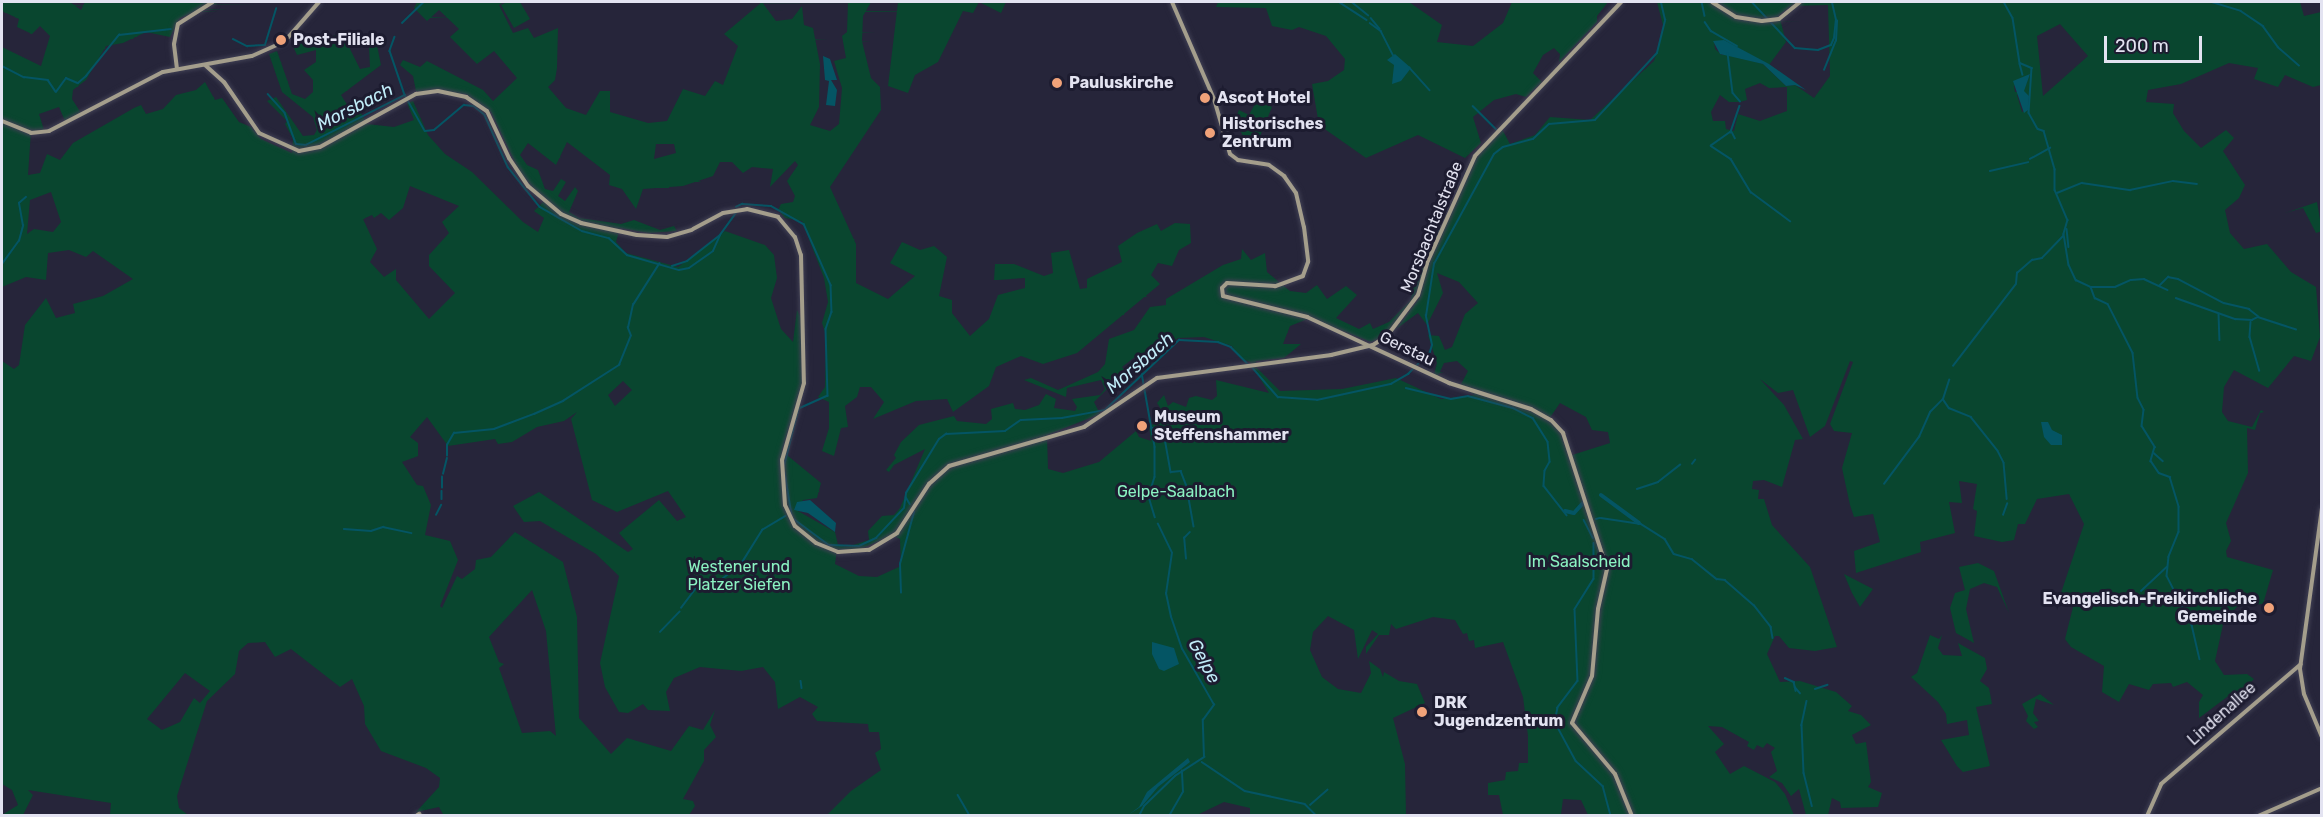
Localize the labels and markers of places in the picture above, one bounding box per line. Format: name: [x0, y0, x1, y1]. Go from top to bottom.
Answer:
place label: Post-Filiale: [293, 30, 384, 50]
marker: Post-Filiale: [274, 33, 288, 47]
place label: Pauluskirche: [1069, 73, 1173, 93]
marker: Pauluskirche: [1050, 76, 1064, 90]
place label: Ascot Hotel: [1217, 88, 1311, 108]
marker: Ascot Hotel: [1198, 91, 1212, 105]
place label: Historisches Zentrum: [1222, 114, 1323, 152]
marker: Historisches Zentrum: [1203, 126, 1217, 140]
place label: Museum Steffenshammer: [1154, 407, 1289, 445]
marker: Museum Steffenshammer: [1135, 419, 1149, 433]
place label: Evangelisch-Freikirchliche Gemeinde: [2042, 589, 2257, 627]
marker: Evangelisch-Freikirchliche Gemeinde: [2262, 601, 2276, 615]
place label: DRK Jugendzentrum: [1434, 693, 1563, 731]
marker: DRK Jugendzentrum: [1415, 705, 1429, 719]

